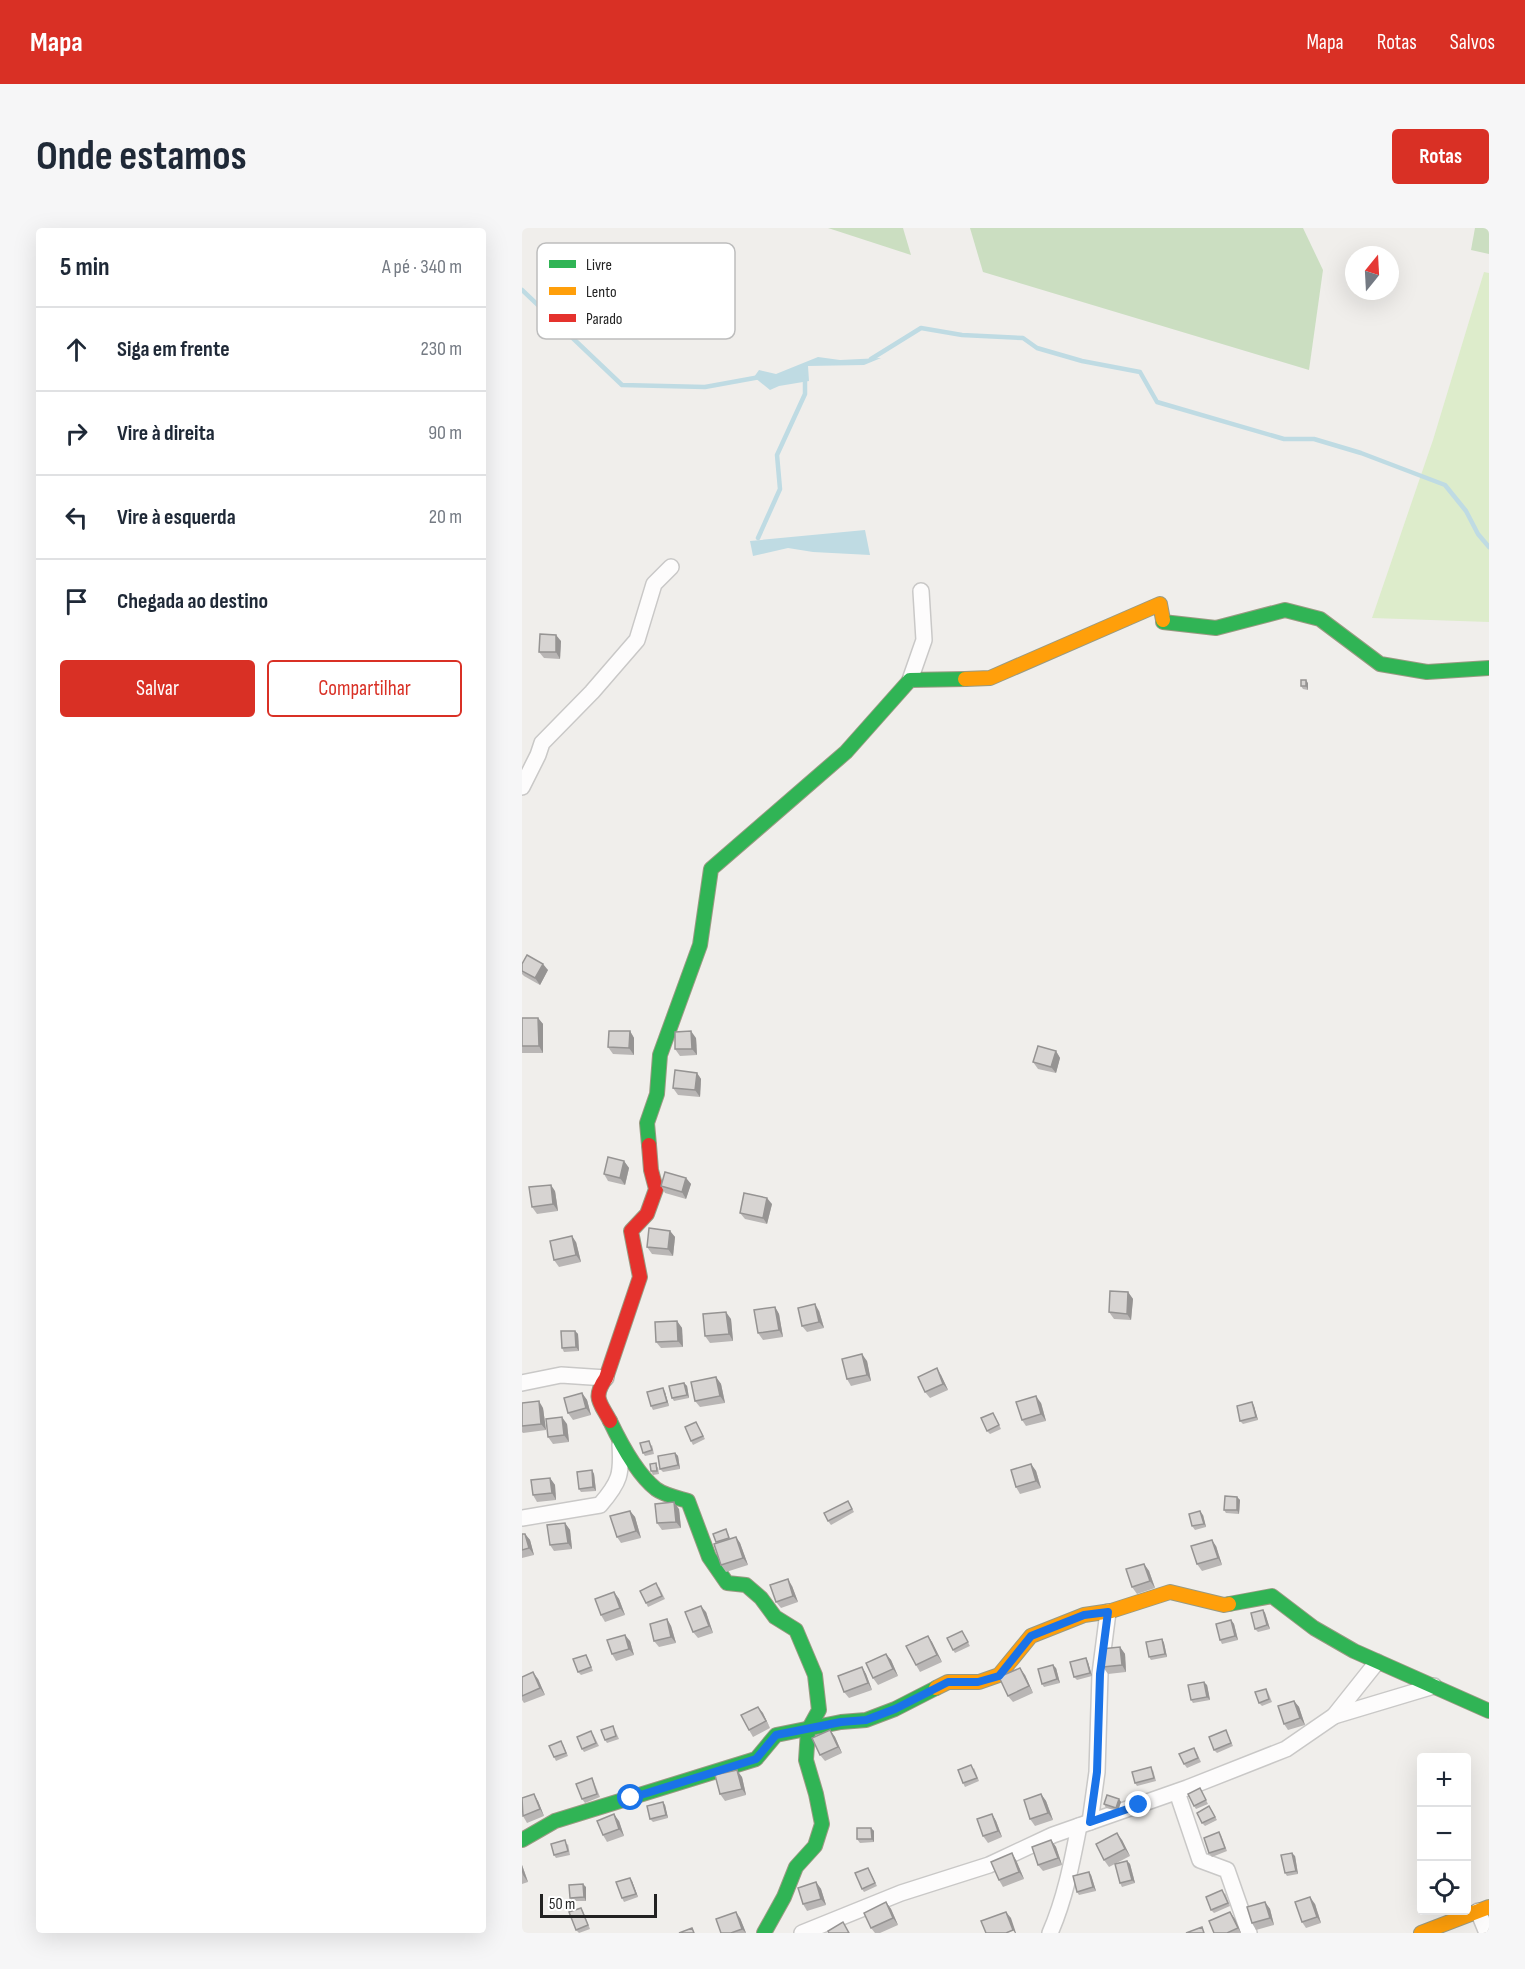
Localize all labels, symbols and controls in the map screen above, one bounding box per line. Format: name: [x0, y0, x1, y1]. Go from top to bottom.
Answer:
text: Mapa: [30, 26, 83, 59]
text: Mapa: [1306, 30, 1344, 55]
text: Rotas: [1377, 30, 1417, 55]
text: Salvos: [1450, 30, 1495, 55]
button: Rotas: [1392, 129, 1489, 184]
text: Onde estamos: [36, 131, 247, 182]
legend: [537, 243, 735, 339]
north arrow: [1345, 246, 1399, 300]
text: 5 min: [60, 252, 110, 283]
text: A pé · 340 m: [382, 255, 462, 279]
text: Livre: [586, 256, 612, 275]
text: Lento: [586, 283, 617, 302]
text: Parado: [586, 310, 623, 329]
icon: ahead: [60, 333, 93, 366]
text: Siga em frente: [117, 336, 230, 363]
text: 230 m: [420, 337, 462, 361]
icon: right: [60, 417, 93, 450]
text: Vire à direita: [117, 420, 215, 447]
text: 90 m: [428, 421, 462, 445]
icon: left: [60, 501, 93, 534]
text: Vire à esquerda: [117, 504, 236, 531]
text: 20 m: [429, 505, 462, 529]
icon: arrive: [60, 585, 93, 618]
text: Chegada ao destino: [117, 588, 268, 615]
button: Salvar: [60, 660, 255, 717]
button: Compartilhar: [267, 660, 462, 717]
map controls: [1417, 1753, 1471, 1915]
button: +: [1417, 1753, 1471, 1807]
route start: [617, 1784, 643, 1810]
route end: [1125, 1791, 1151, 1817]
button: −: [1417, 1807, 1471, 1861]
button: locate: [1417, 1861, 1471, 1915]
scale bar: [540, 1891, 657, 1918]
text: 50 m: [549, 1895, 575, 1914]

